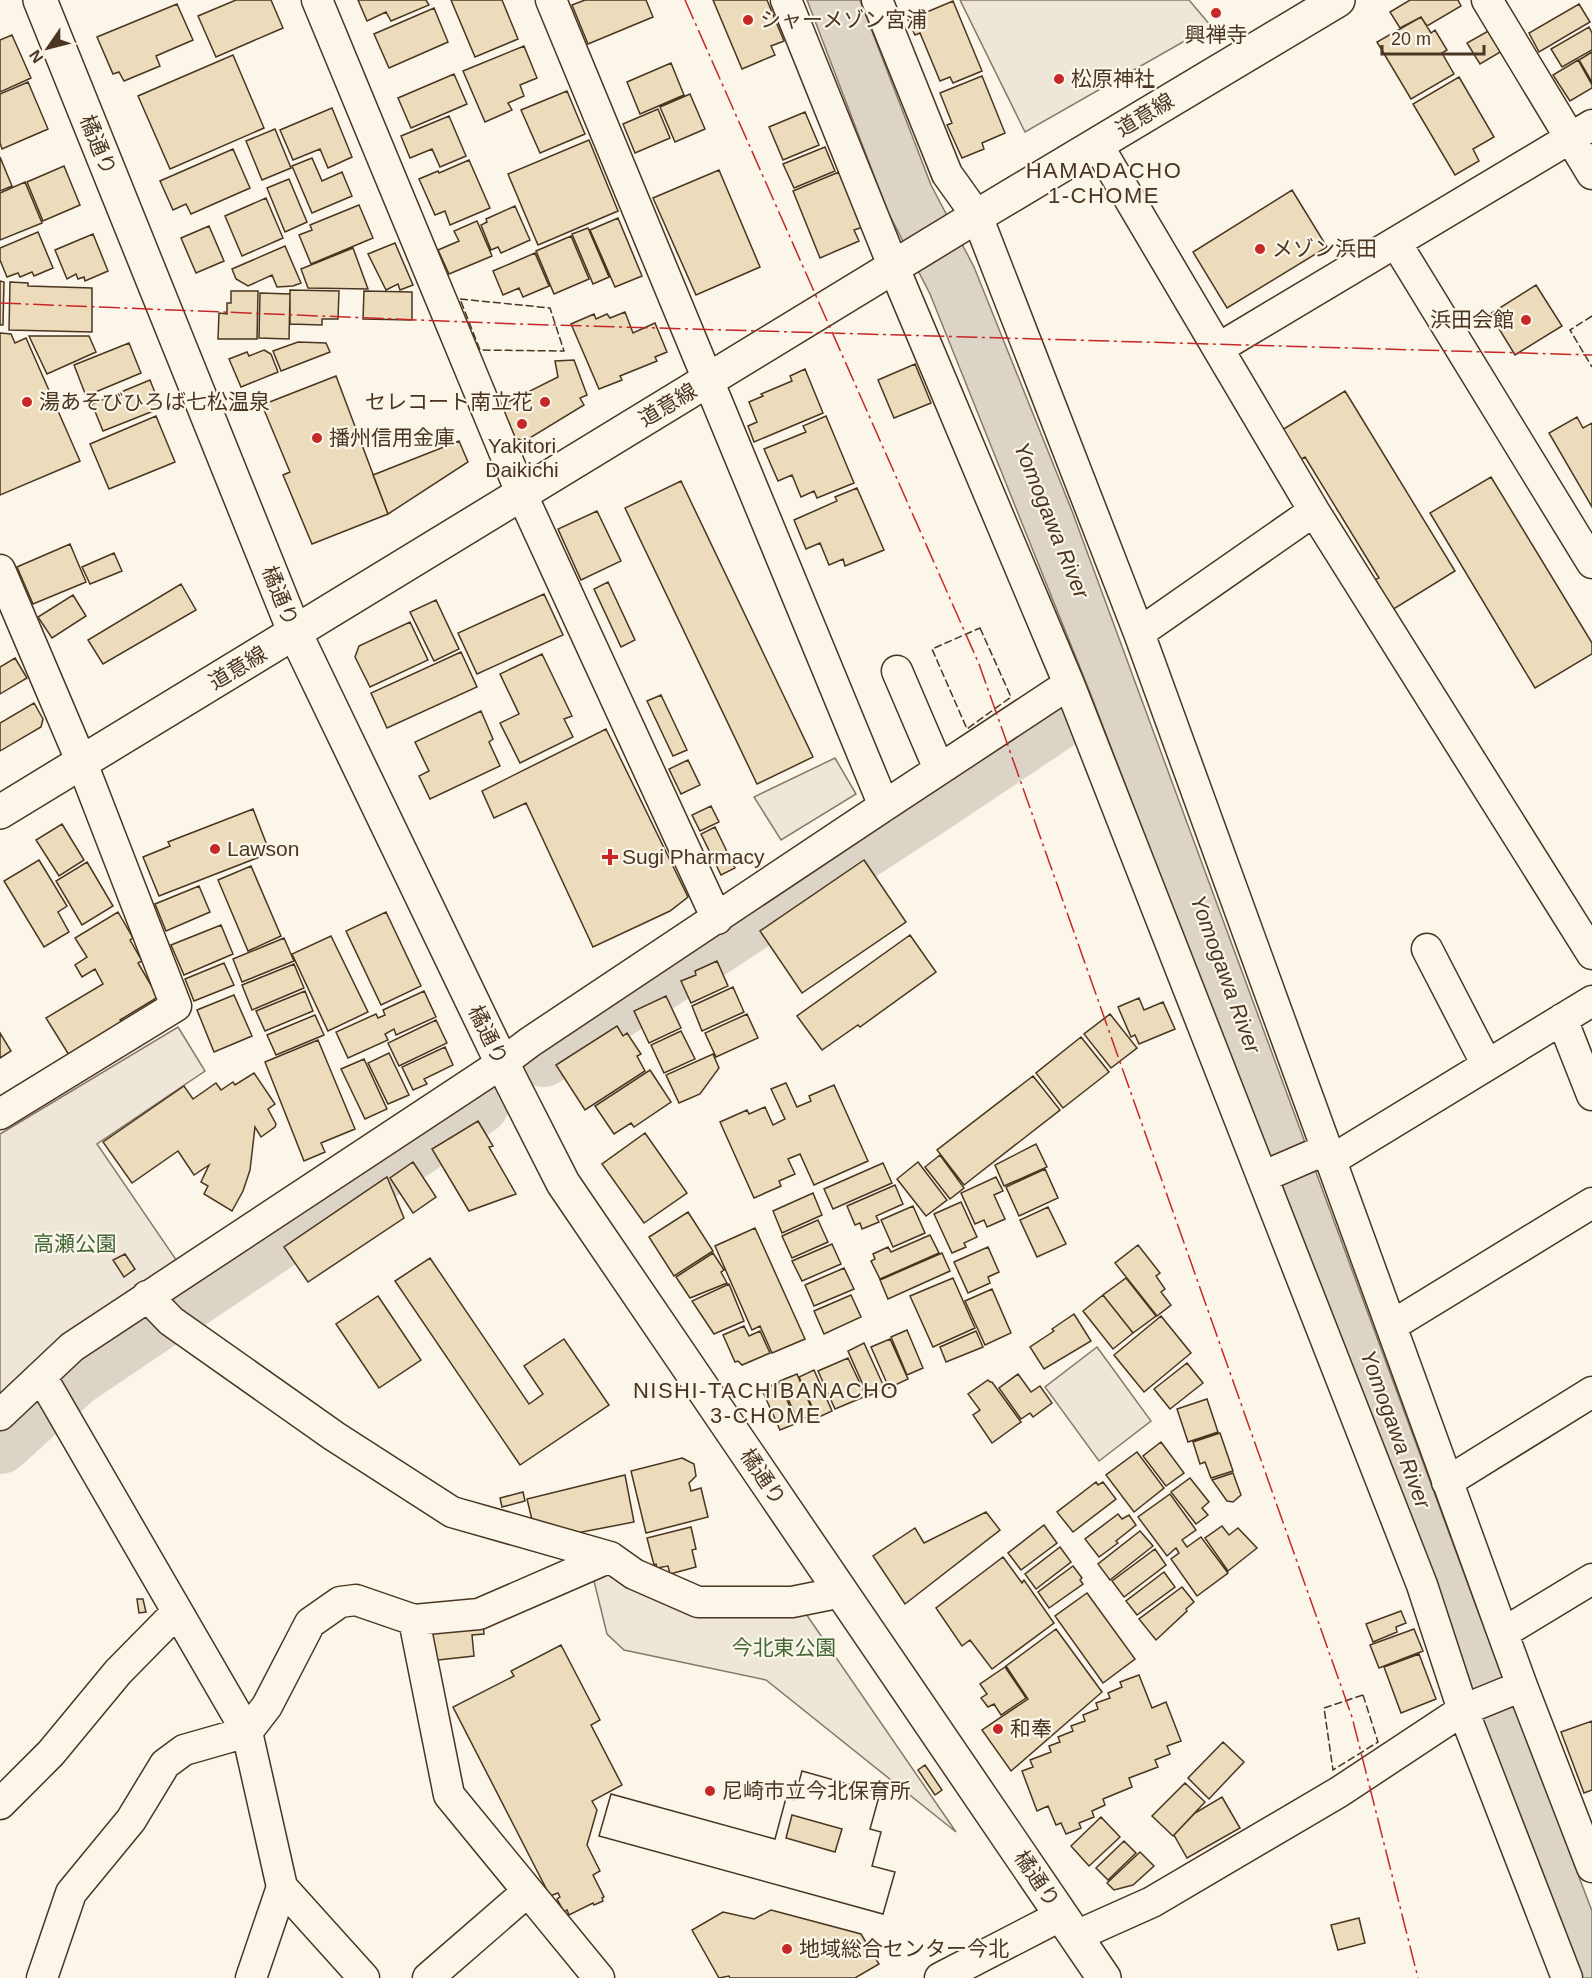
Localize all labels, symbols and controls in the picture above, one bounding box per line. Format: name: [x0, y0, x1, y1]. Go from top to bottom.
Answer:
marker: 興禅寺: [1209, 6, 1223, 20]
place label: シャーメゾン宮浦: [760, 8, 927, 31]
marker: シャーメゾン宮浦: [741, 13, 755, 27]
north arrow: [18, 18, 78, 78]
scale bar: [1382, 18, 1484, 56]
place label: 興禅寺: [1185, 23, 1248, 46]
text: 20 m: [1391, 29, 1431, 49]
text: N: [26, 47, 46, 66]
place label: 松原神社: [1071, 67, 1155, 90]
marker: 松原神社: [1052, 72, 1066, 86]
street label: 道意線: [1112, 88, 1178, 141]
street label: 橘通り: [76, 111, 121, 178]
district label: HAMADACHO 1-CHOME: [1026, 158, 1182, 208]
place label: メゾン浜田: [1272, 237, 1377, 260]
marker: メゾン浜田: [1253, 242, 1267, 256]
place label: 浜田会館: [1430, 308, 1514, 331]
marker: 浜田会館: [1519, 313, 1533, 327]
street label: 道意線: [635, 378, 701, 431]
place label: 湯あそびひろば七松温泉: [39, 390, 270, 413]
place label: セレコート南立花: [365, 390, 533, 413]
marker: 湯あそびひろば七松温泉: [20, 395, 34, 409]
marker: セレコート南立花: [538, 395, 552, 409]
marker: Yakitori Daikichi: [515, 417, 529, 431]
place label: 播州信用金庫: [329, 426, 455, 449]
marker: 播州信用金庫: [310, 431, 324, 445]
place label: Yakitori Daikichi: [485, 434, 559, 481]
water label: Yomogawa River: [1009, 438, 1095, 604]
street label: 橘通り: [258, 562, 303, 629]
street label: 道意線: [205, 641, 271, 694]
place label: Lawson: [227, 837, 299, 860]
marker: Lawson: [208, 842, 222, 856]
place label: Sugi Pharmacy: [622, 845, 765, 868]
marker: Sugi Pharmacy: [603, 850, 617, 864]
water label: Yomogawa River: [1185, 892, 1266, 1058]
street label: 橘通り: [464, 1001, 513, 1068]
park label: 高瀬公園: [33, 1232, 117, 1255]
water label: Yomogawa River: [1355, 1347, 1436, 1513]
district label: NISHI-TACHIBANACHO 3-CHOME: [633, 1378, 899, 1428]
street label: 橘通り: [736, 1444, 791, 1509]
park label: 今北東公園: [732, 1636, 837, 1659]
place label: 和奉: [1010, 1717, 1052, 1740]
marker: 和奉: [991, 1722, 1005, 1736]
place label: 尼崎市立今北保育所: [722, 1779, 911, 1802]
marker: 尼崎市立今北保育所: [703, 1784, 717, 1798]
street label: 橘通り: [1010, 1846, 1065, 1911]
place label: 地域総合センター今北: [799, 1937, 1009, 1960]
marker: 地域総合センター今北: [780, 1942, 794, 1956]

